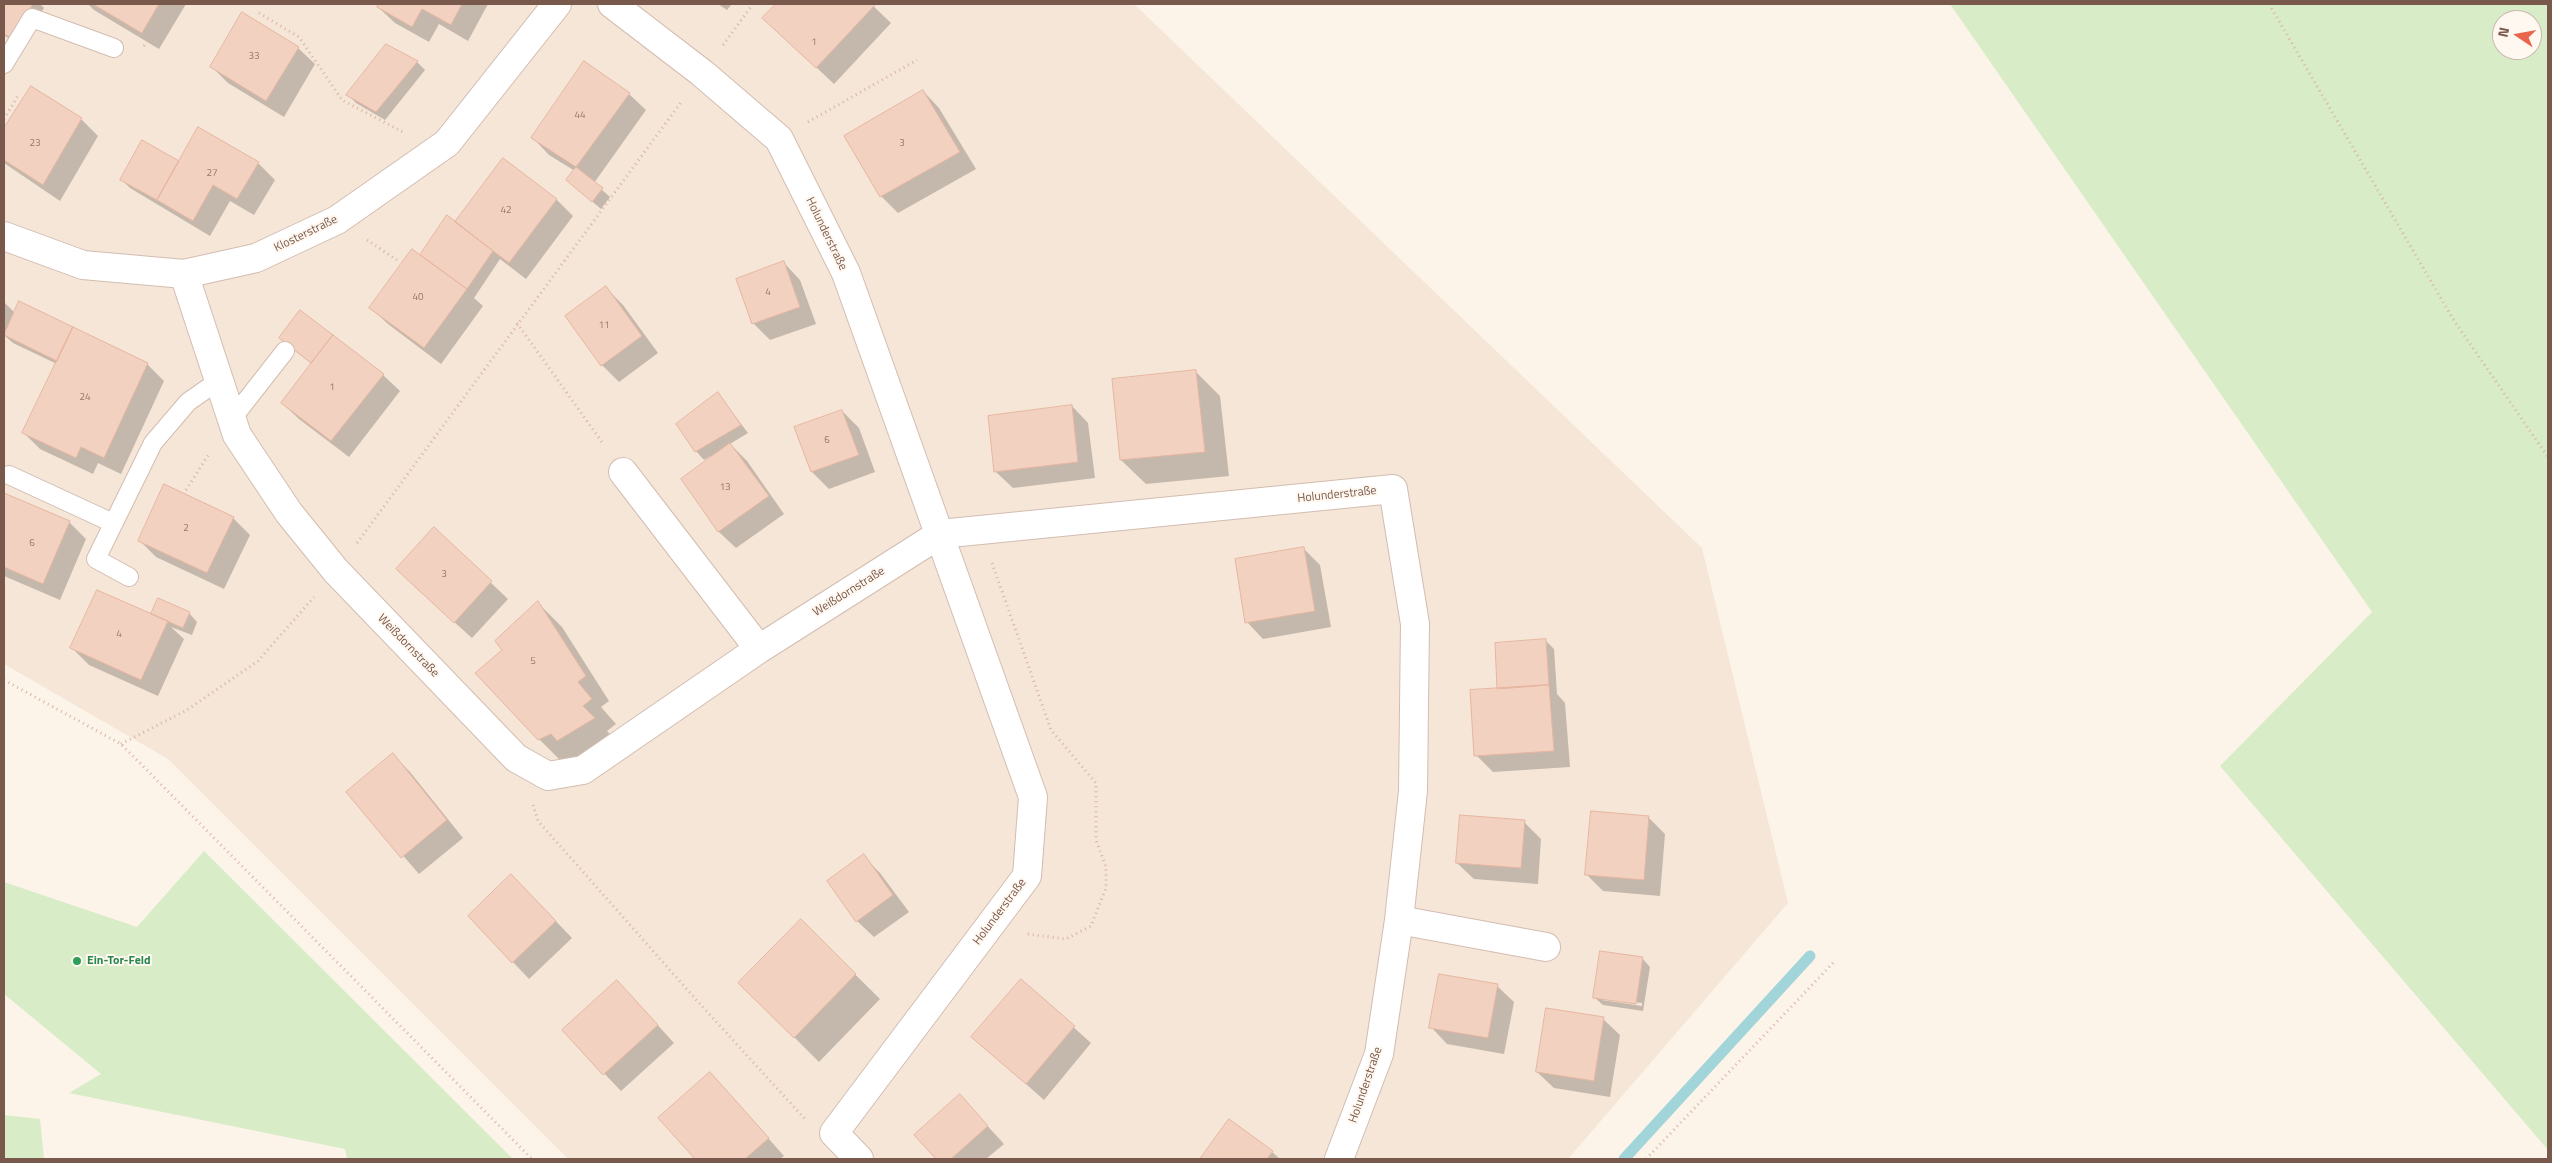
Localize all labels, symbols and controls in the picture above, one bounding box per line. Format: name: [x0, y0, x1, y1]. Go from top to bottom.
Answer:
north arrow: [2492, 10, 2542, 60]
text: N: [2492, 25, 2514, 39]
house number: 1: [811, 37, 817, 49]
house number: 33: [248, 51, 260, 63]
house number: 44: [574, 110, 586, 122]
house number: 23: [29, 138, 41, 150]
house number: 3: [899, 138, 905, 150]
house number: 27: [206, 168, 218, 180]
street label: Holunderstraße: [802, 195, 850, 273]
house number: 42: [500, 205, 512, 217]
street label: Klosterstraße: [272, 212, 340, 256]
house number: 4: [765, 287, 771, 299]
house number: 40: [412, 292, 424, 304]
house number: 11: [598, 320, 610, 332]
house number: 1: [329, 382, 335, 394]
house number: 24: [79, 392, 91, 404]
house number: 6: [824, 435, 830, 447]
house number: 13: [719, 482, 731, 494]
street label: Holunderstraße: [1297, 484, 1377, 506]
house number: 2: [183, 523, 189, 535]
house number: 6: [29, 538, 35, 550]
street label: Weißdornstraße: [810, 564, 888, 620]
house number: 3: [441, 569, 447, 581]
street label: Weißdornstraße: [374, 611, 442, 681]
house number: 4: [116, 629, 122, 641]
house number: 5: [530, 656, 536, 668]
street label: Holunderstraße: [970, 876, 1030, 948]
place label: Ein-Tor-Feld: [87, 954, 151, 968]
marker: Ein-Tor-Feld: [71, 955, 83, 967]
street label: Holunderstraße: [1346, 1045, 1386, 1125]

